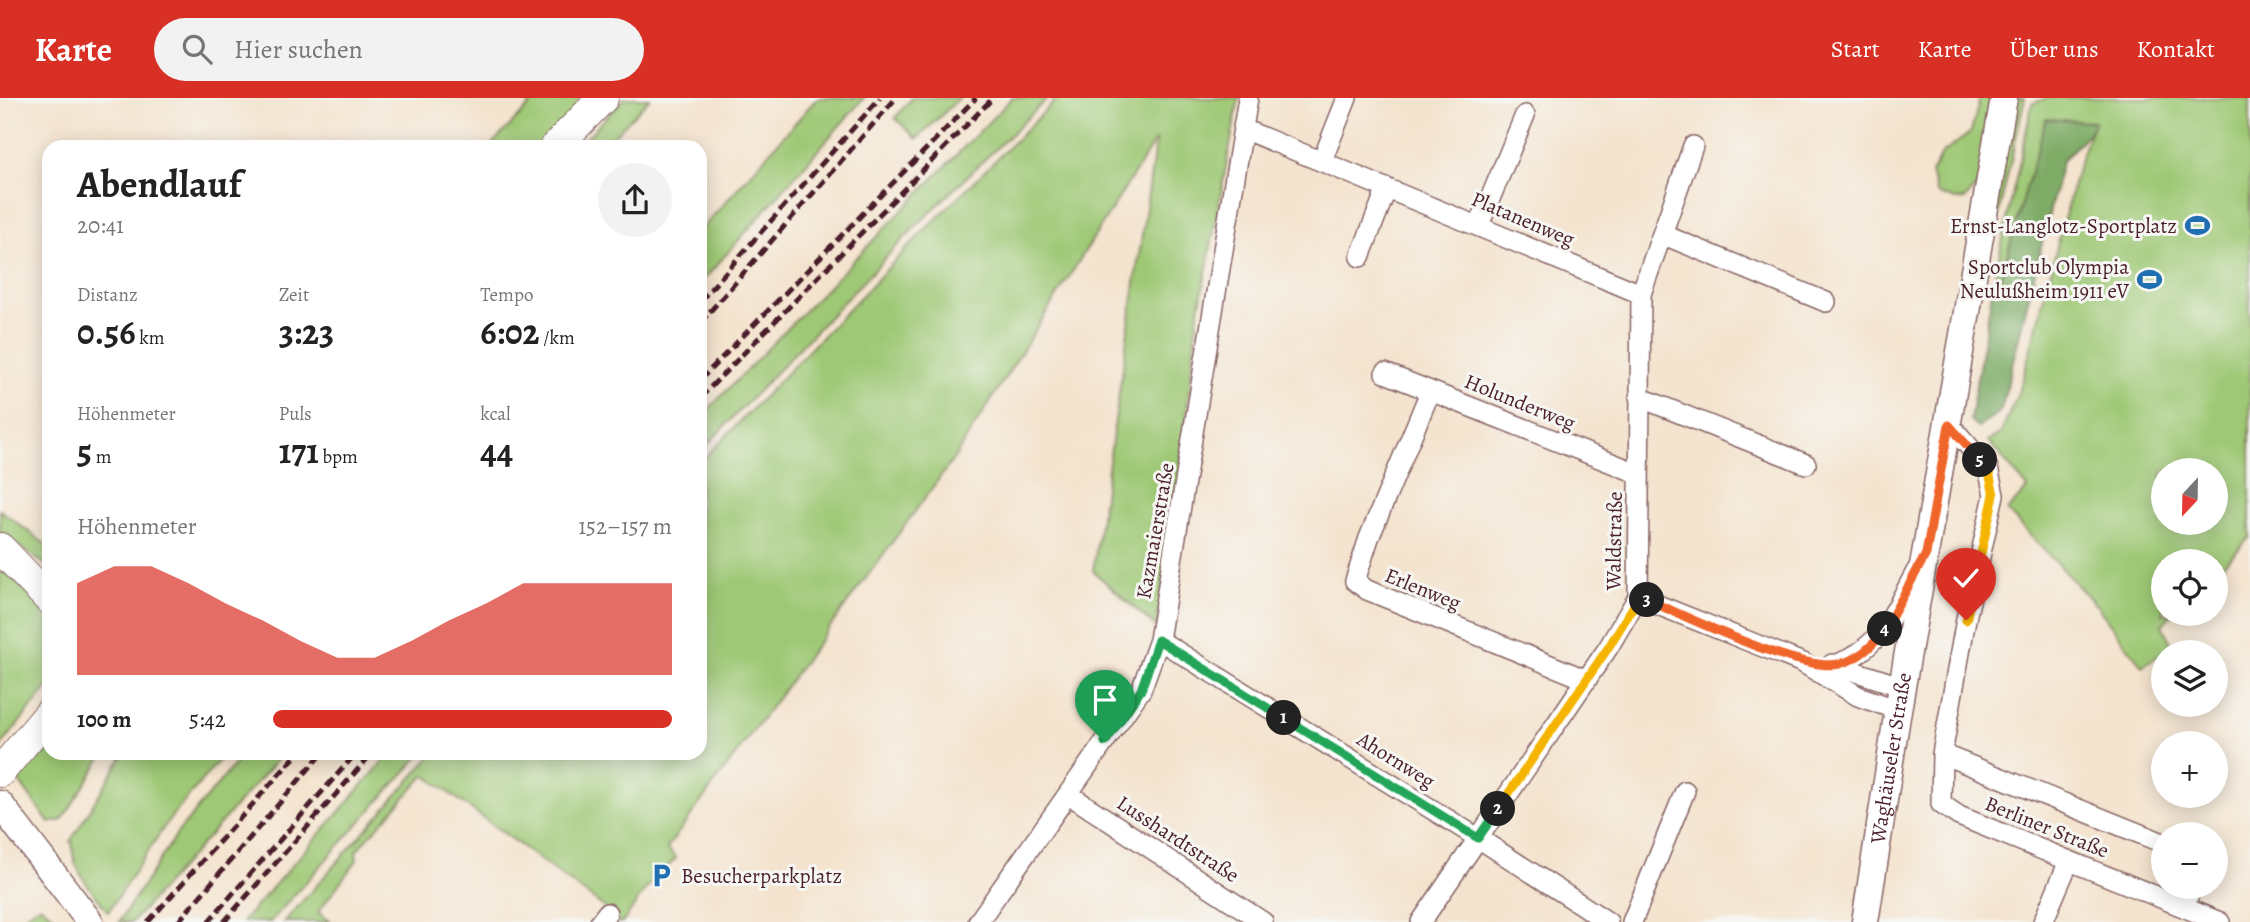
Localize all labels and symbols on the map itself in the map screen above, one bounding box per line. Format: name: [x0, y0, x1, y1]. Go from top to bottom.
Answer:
street label: Platanenweg: [1467, 185, 1579, 253]
place label: Ernst-Langlotz-Sportplatz: [1950, 212, 2177, 240]
sports icon: Ernst-Langlotz-Sportplatz: [2183, 212, 2211, 240]
place label: Sportclub Olympia Neulußheim 1911 eV: [1960, 253, 2129, 305]
sports icon: Sportclub Olympia Neulußheim 1911 eV: [2135, 265, 2163, 293]
street label: Holunderweg: [1460, 367, 1580, 437]
pin: 5: [1962, 442, 1997, 478]
north arrow: [2151, 458, 2228, 536]
street label: Kazmaierstraße: [1129, 461, 1181, 601]
street label: Waldstraße: [1599, 491, 1629, 592]
pin: [1936, 548, 1996, 620]
street label: Erlenweg: [1381, 561, 1466, 617]
pin: 3: [1630, 582, 1664, 618]
pin: 4: [1868, 612, 1902, 646]
pin: [1075, 670, 1135, 742]
street label: Waghäuseler Straße: [1863, 670, 1918, 847]
pin: 1: [1266, 700, 1302, 736]
street label: Ahornweg: [1351, 725, 1441, 795]
street label: Lusshardtstraße: [1111, 789, 1245, 889]
street label: Berliner Straße: [1981, 789, 2113, 865]
pin: 2: [1480, 792, 1516, 826]
parking icon: Besucherparkplatz: [647, 862, 675, 890]
place label: Besucherparkplatz: [681, 862, 842, 890]

